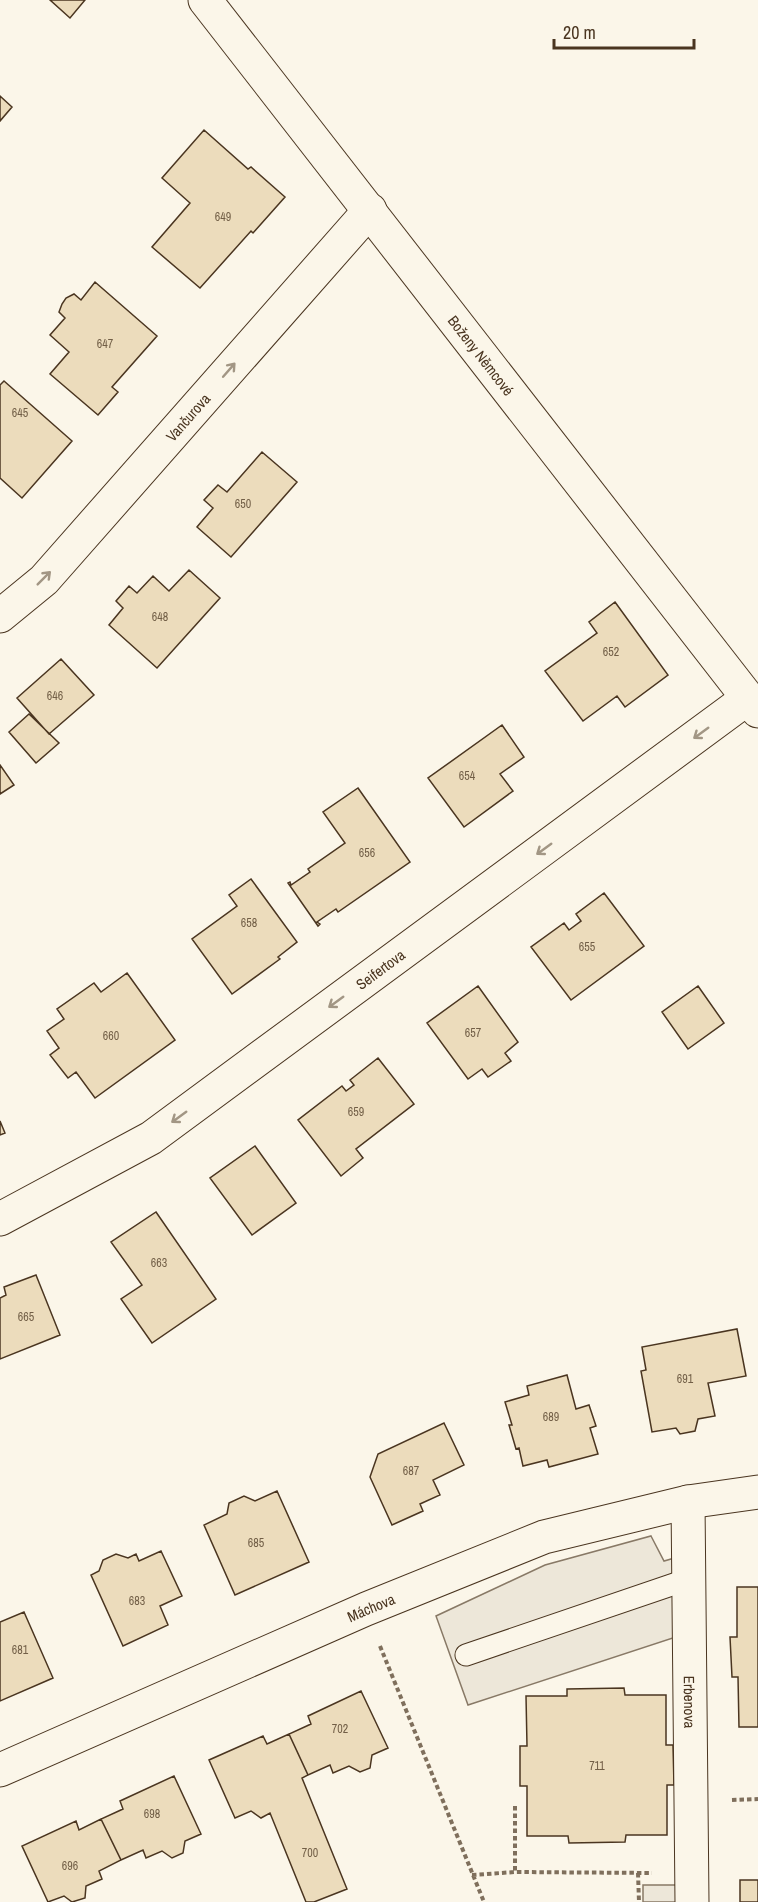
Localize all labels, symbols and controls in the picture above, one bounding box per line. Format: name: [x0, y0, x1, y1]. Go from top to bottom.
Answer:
scale bar: [554, 12, 694, 50]
text: 20 m: [563, 20, 596, 45]
house number: 649: [215, 209, 231, 225]
street label: Boženy Němcové: [443, 311, 519, 400]
house number: 647: [97, 336, 114, 352]
one-way arrow: [222, 362, 236, 377]
street label: Vančurova: [161, 388, 215, 446]
house number: 645: [12, 405, 29, 421]
house number: 650: [235, 496, 251, 512]
one-way arrow: [37, 571, 52, 586]
house number: 648: [152, 609, 168, 625]
house number: 652: [603, 644, 619, 660]
house number: 646: [47, 688, 63, 704]
one-way arrow: [693, 727, 709, 739]
house number: 654: [459, 768, 476, 784]
one-way arrow: [536, 842, 552, 855]
house number: 656: [359, 845, 375, 861]
house number: 658: [241, 915, 257, 931]
house number: 655: [579, 939, 596, 955]
street label: Seifertova: [351, 944, 409, 994]
one-way arrow: [328, 995, 344, 1008]
house number: 657: [465, 1025, 482, 1041]
house number: 660: [103, 1028, 119, 1044]
house number: 659: [348, 1104, 364, 1120]
one-way arrow: [171, 1111, 187, 1124]
house number: 663: [151, 1255, 167, 1271]
house number: 665: [18, 1309, 35, 1325]
house number: 691: [677, 1371, 694, 1387]
house number: 689: [543, 1409, 559, 1425]
house number: 687: [403, 1463, 420, 1479]
house number: 685: [248, 1535, 265, 1551]
street label: Máchova: [344, 1588, 398, 1627]
house number: 683: [129, 1593, 145, 1609]
house number: 681: [12, 1642, 29, 1658]
street label: Erbenova: [679, 1676, 701, 1729]
house number: 702: [332, 1721, 348, 1737]
house number: 711: [589, 1758, 605, 1774]
house number: 698: [144, 1806, 160, 1822]
house number: 700: [302, 1845, 318, 1861]
house number: 696: [62, 1858, 78, 1874]

